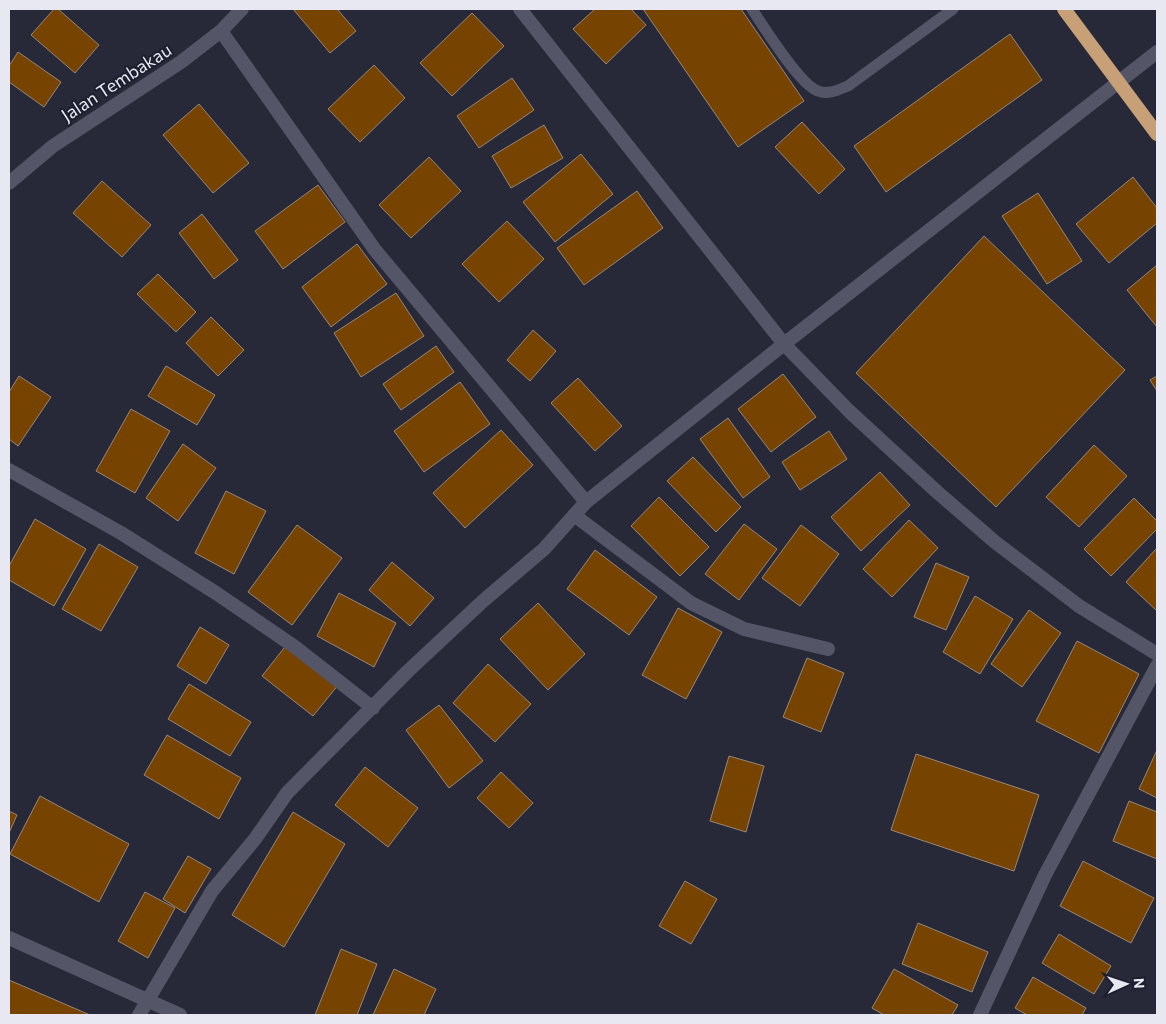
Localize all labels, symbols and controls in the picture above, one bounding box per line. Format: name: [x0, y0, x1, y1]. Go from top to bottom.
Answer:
street label: Jalan Tembakau: [57, 38, 175, 126]
north arrow: [1101, 959, 1151, 1009]
text: N: [1131, 978, 1148, 989]

